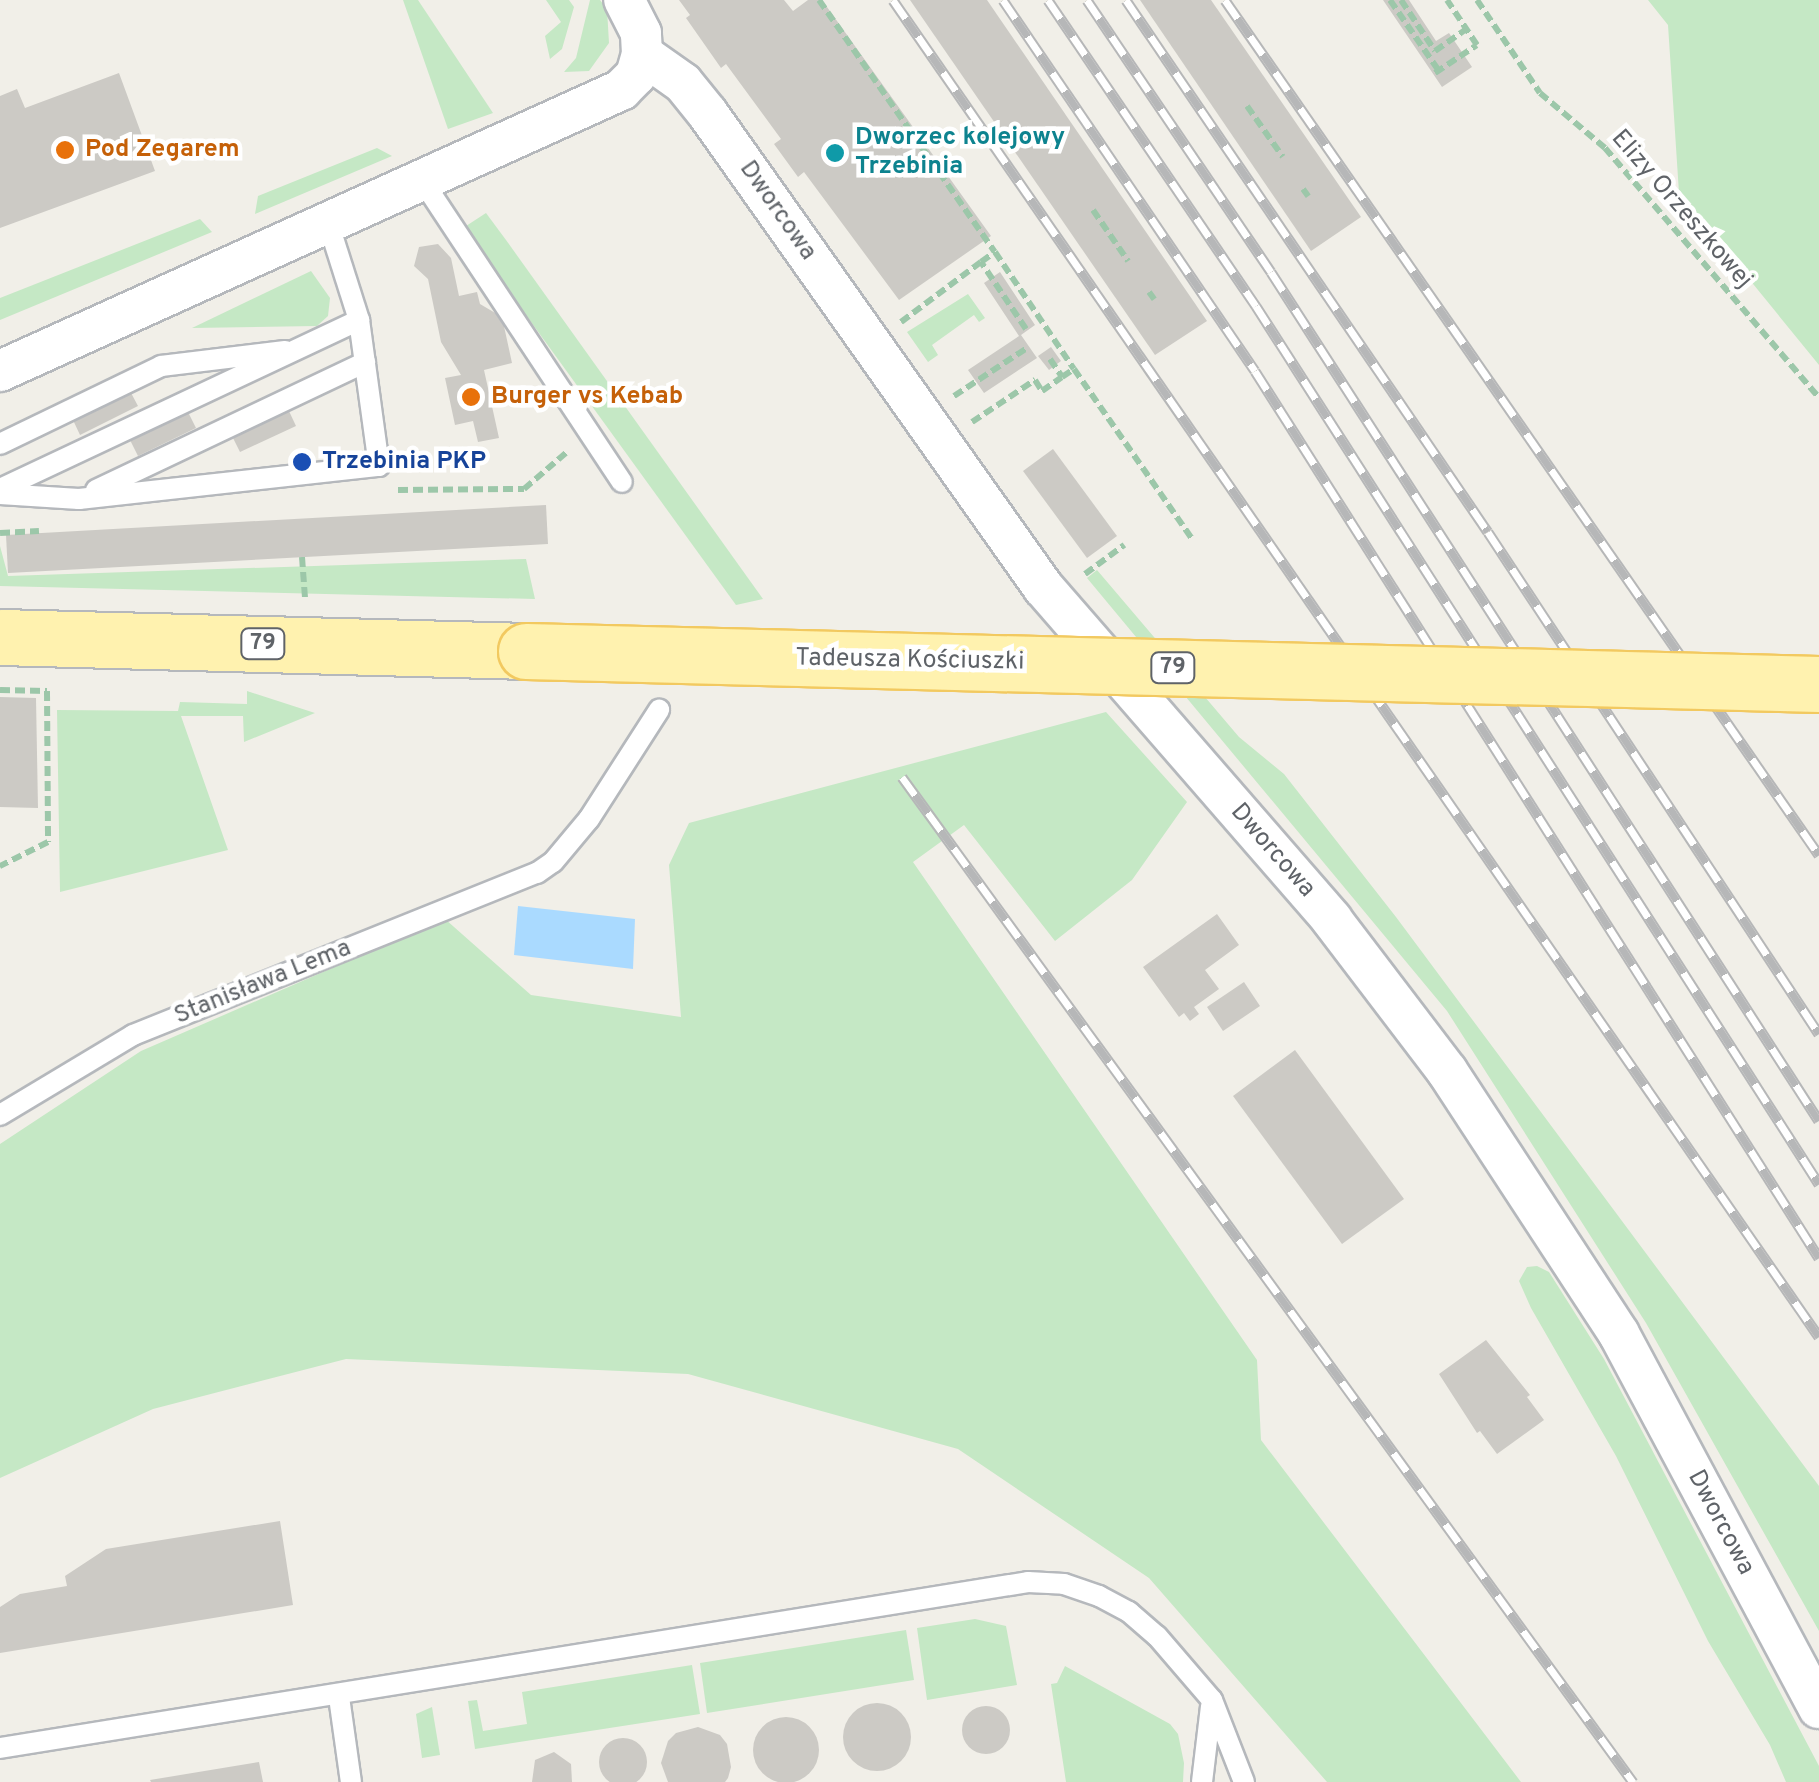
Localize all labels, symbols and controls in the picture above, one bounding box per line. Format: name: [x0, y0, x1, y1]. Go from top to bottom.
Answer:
place label: Dworzec kolejowy Trzebinia: [855, 124, 1065, 183]
street label: Elizy Orzeszkowej: [1604, 124, 1758, 296]
place label: Pod Zegarem: [85, 135, 240, 165]
marker: Pod Zegarem: [54, 139, 76, 161]
marker: Dworzec kolejowy Trzebinia: [824, 142, 846, 164]
street label: Dworcowa: [732, 155, 822, 267]
place label: Burger vs Kebab: [491, 382, 683, 412]
marker: Burger vs Kebab: [460, 386, 482, 408]
place label: Trzebinia PKP: [322, 447, 486, 477]
marker: Trzebinia PKP: [291, 451, 313, 473]
road number: 79: [238, 627, 288, 661]
street label: Tadeusza Kościuszki: [795, 644, 1025, 678]
road number: 79: [1148, 651, 1198, 685]
street label: Dworcowa: [1223, 798, 1321, 904]
street label: Stanisława Lema: [170, 934, 356, 1032]
street label: Dworcowa: [1680, 1465, 1760, 1581]

